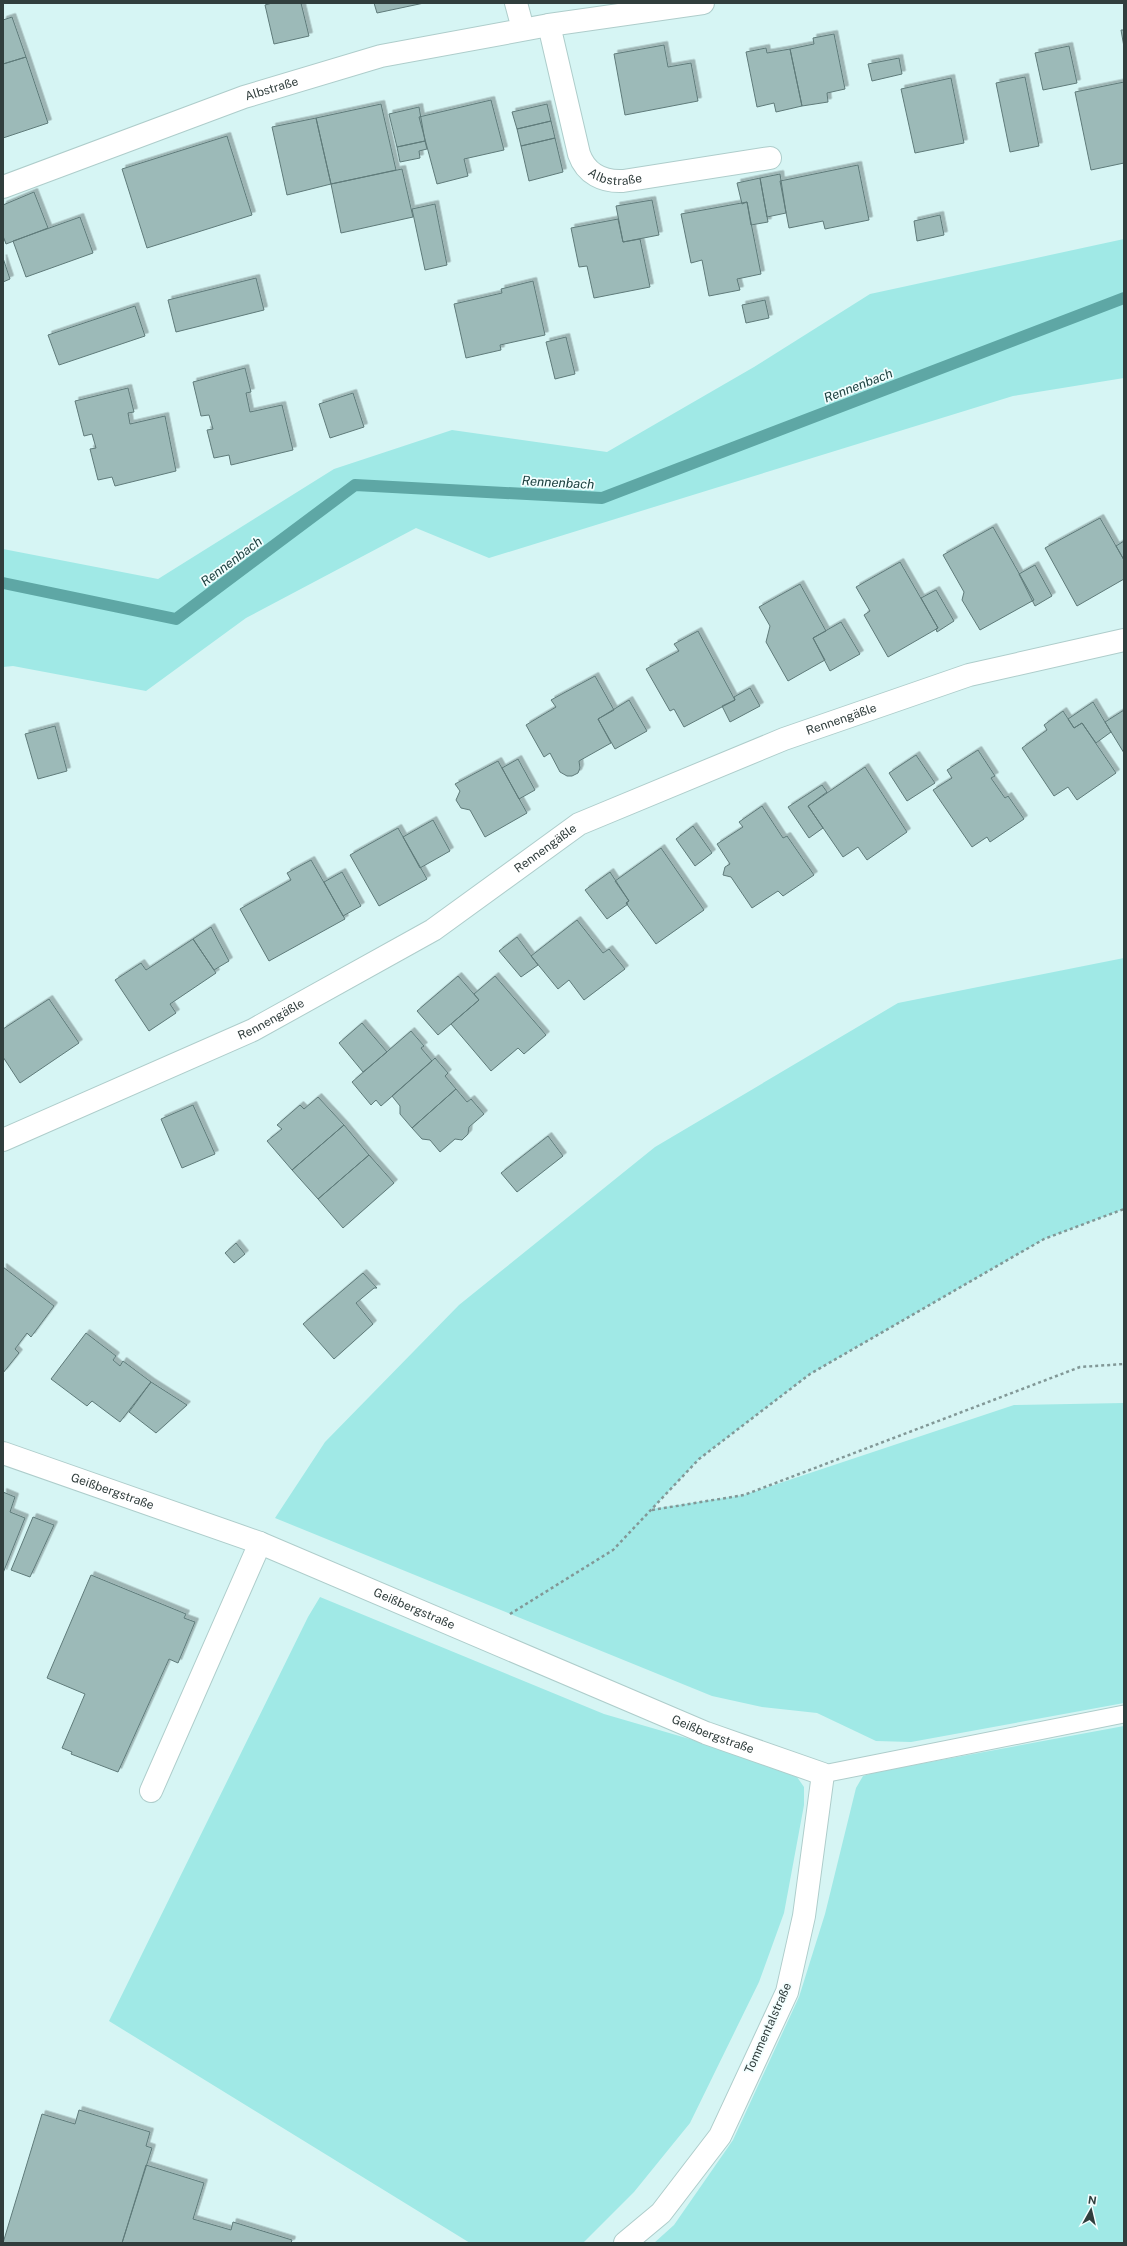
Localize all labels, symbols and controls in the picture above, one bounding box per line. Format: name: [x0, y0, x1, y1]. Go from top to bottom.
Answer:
street label: Albstraße: [243, 74, 300, 103]
street label: Albstraße: [586, 165, 643, 188]
water label: Rennenbach: [822, 365, 895, 405]
water label: Rennenbach: [521, 473, 595, 492]
water label: Rennenbach: [198, 534, 265, 589]
street label: Rennengäßle: [804, 700, 878, 738]
street label: Rennengäßle: [512, 821, 579, 876]
street label: Rennengäßle: [236, 996, 307, 1043]
street label: Geißbergstraße: [69, 1470, 156, 1512]
street label: Geißbergstraße: [371, 1585, 457, 1632]
street label: Geißbergstraße: [670, 1712, 756, 1756]
street label: Tommentalstraße: [742, 1980, 794, 2075]
north arrow: [1071, 2190, 1111, 2230]
text: N: [1087, 2194, 1097, 2207]

